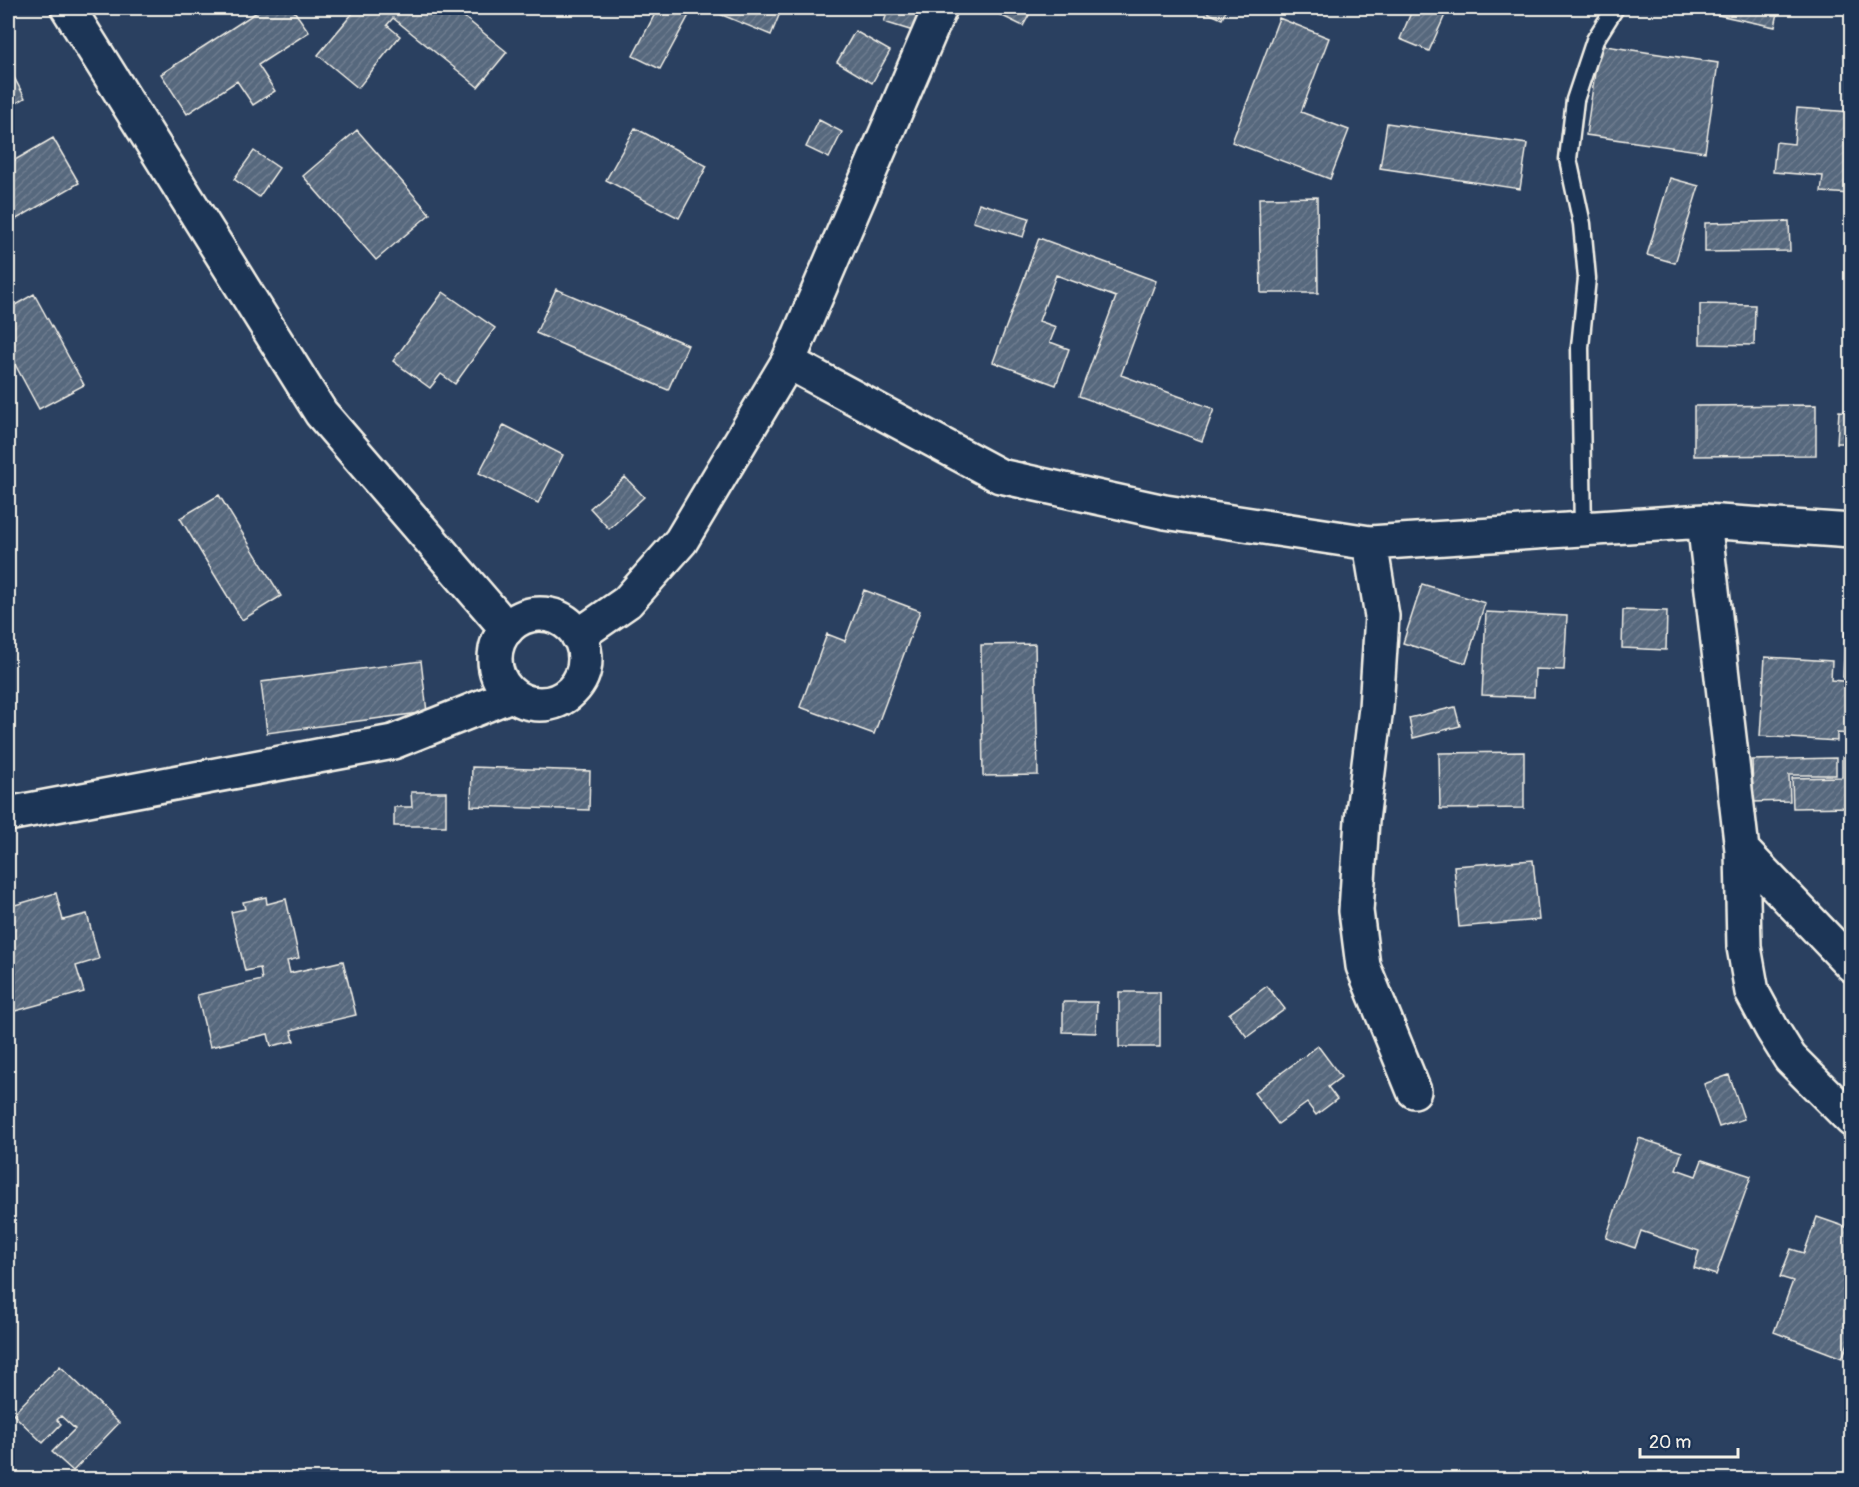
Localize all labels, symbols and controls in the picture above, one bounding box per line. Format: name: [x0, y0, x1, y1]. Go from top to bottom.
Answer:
scale bar: [1640, 1421, 1738, 1459]
text: 20 m: [1649, 1431, 1691, 1454]

